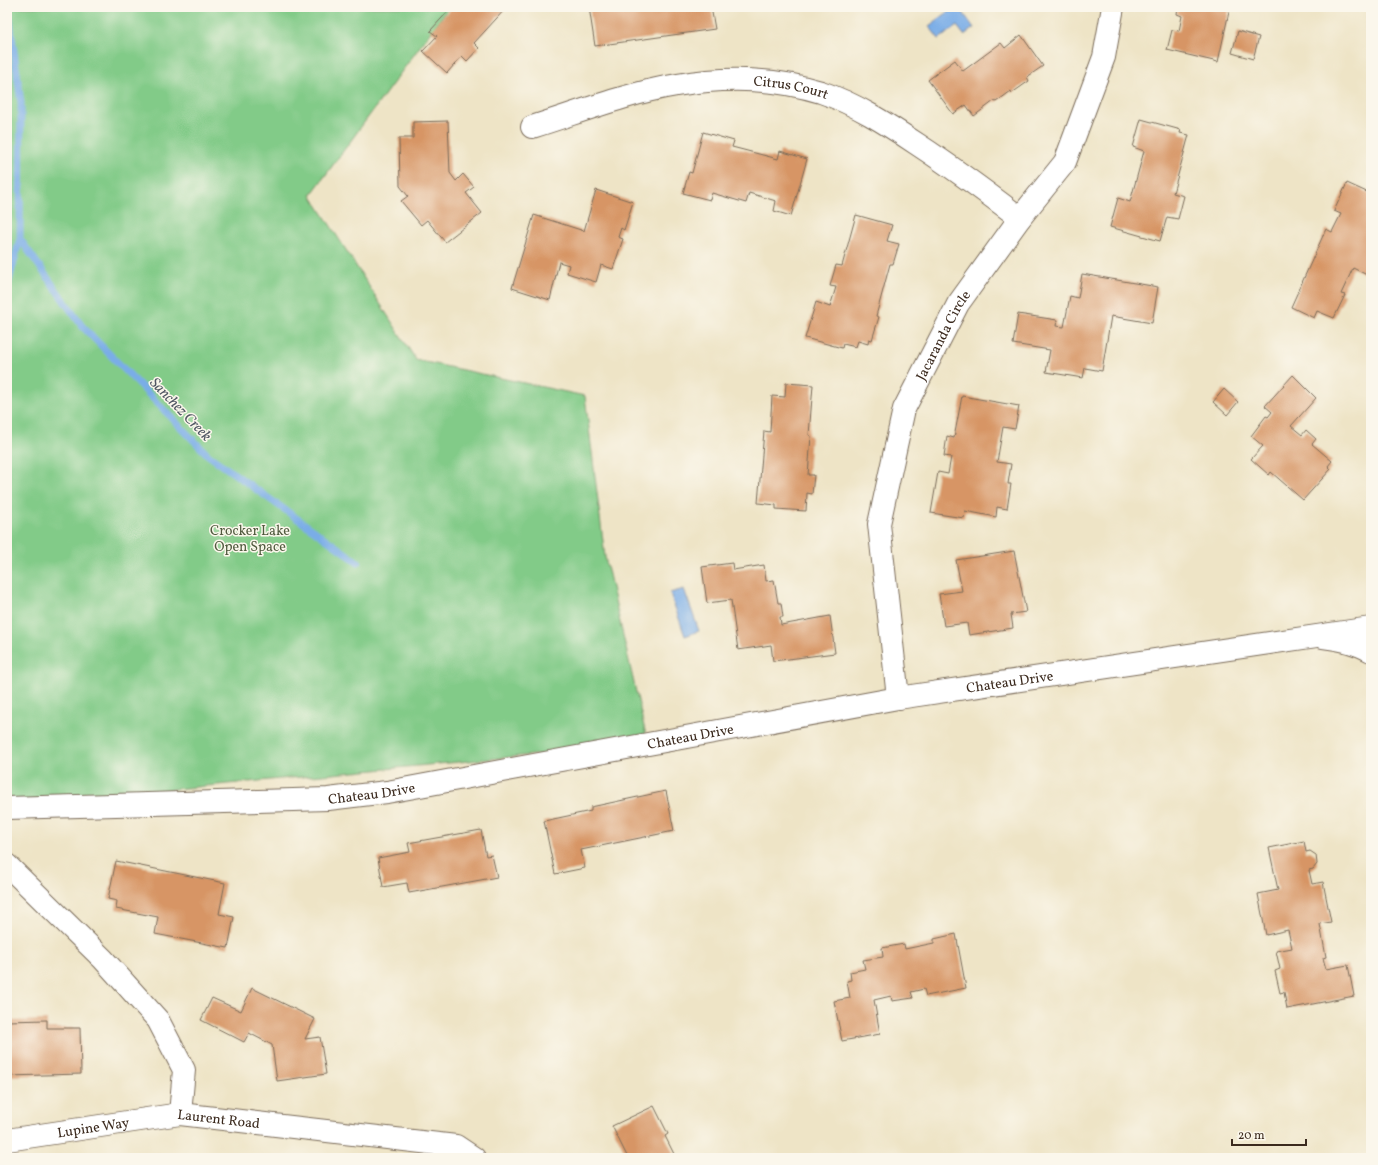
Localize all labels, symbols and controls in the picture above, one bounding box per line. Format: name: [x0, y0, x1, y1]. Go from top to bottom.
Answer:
street label: Citrus Court: [753, 72, 831, 105]
street label: Jacaranda Circle: [912, 287, 976, 384]
water label: Sanchez Creek: [144, 374, 216, 447]
park label: Crocker Lake Open Space: [210, 522, 290, 557]
street label: Chateau Drive: [965, 667, 1055, 699]
street label: Chateau Drive: [646, 720, 736, 755]
street label: Chateau Drive: [327, 779, 417, 810]
street label: Laurent Road: [176, 1106, 261, 1134]
street label: Lupine Way: [56, 1114, 131, 1143]
scale bar: [1232, 1121, 1306, 1147]
text: 20 m: [1238, 1128, 1265, 1144]

